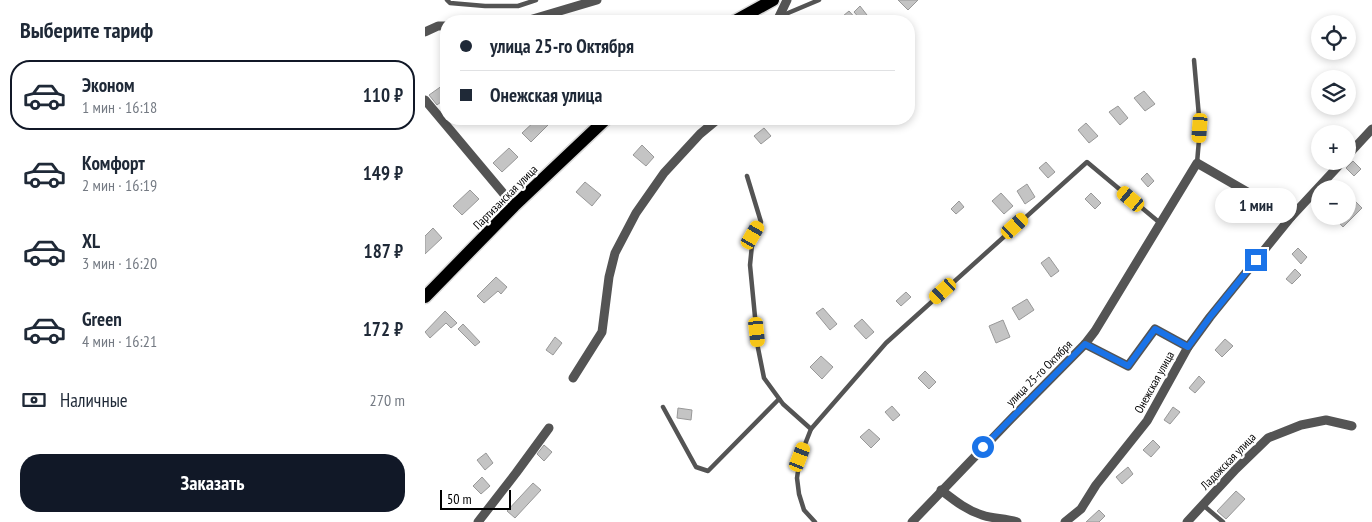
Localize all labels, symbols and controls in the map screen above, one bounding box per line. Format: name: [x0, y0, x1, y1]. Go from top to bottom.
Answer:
map controls: [1311, 15, 1356, 225]
button: locate: [1311, 15, 1356, 60]
text: Выберите тариф: [20, 16, 153, 44]
text: улица 25-го Октября: [490, 34, 634, 58]
button: layers: [1311, 70, 1356, 115]
icon: car: [22, 73, 67, 118]
text: Эконом: [82, 73, 135, 97]
text: 110 ₽: [363, 83, 403, 107]
text: Онежская улица: [490, 83, 602, 107]
text: 1 мин · 16:18: [82, 97, 157, 117]
car: [1191, 113, 1208, 143]
button: +: [1311, 125, 1356, 170]
icon: car: [22, 151, 67, 196]
text: Комфорт: [82, 151, 145, 175]
text: 149 ₽: [363, 161, 403, 185]
street label: Партизанская улица: [470, 162, 540, 232]
text: 2 мин · 16:19: [82, 175, 157, 195]
button: −: [1311, 180, 1356, 225]
car: [1114, 184, 1147, 214]
callout: 1 мин: [1215, 188, 1297, 222]
text: 1 мин: [1239, 195, 1273, 215]
car: [998, 210, 1031, 242]
car: [739, 218, 766, 252]
icon: car: [22, 229, 67, 274]
text: XL: [82, 229, 100, 253]
text: 187 ₽: [364, 239, 403, 263]
route end: [1245, 249, 1267, 271]
text: 3 мин · 16:20: [82, 253, 157, 273]
car: [926, 275, 959, 307]
icon: car: [22, 307, 67, 352]
text: Green: [82, 307, 122, 331]
car: [747, 316, 766, 348]
text: 172 ₽: [363, 317, 403, 341]
text: 4 мин · 16:21: [82, 331, 157, 351]
street label: улица 25-го Октября: [1003, 337, 1075, 409]
street label: Онежская улица: [1131, 348, 1177, 416]
icon: cash: [20, 386, 48, 414]
text: Наличные: [60, 388, 128, 412]
text: 270 m: [370, 390, 405, 410]
street label: Ладожская улица: [1197, 429, 1259, 493]
route start: [972, 436, 994, 458]
car: [787, 440, 812, 474]
button: Заказать: [20, 454, 405, 512]
scale bar: [440, 487, 511, 510]
text: 50 m: [447, 490, 472, 508]

